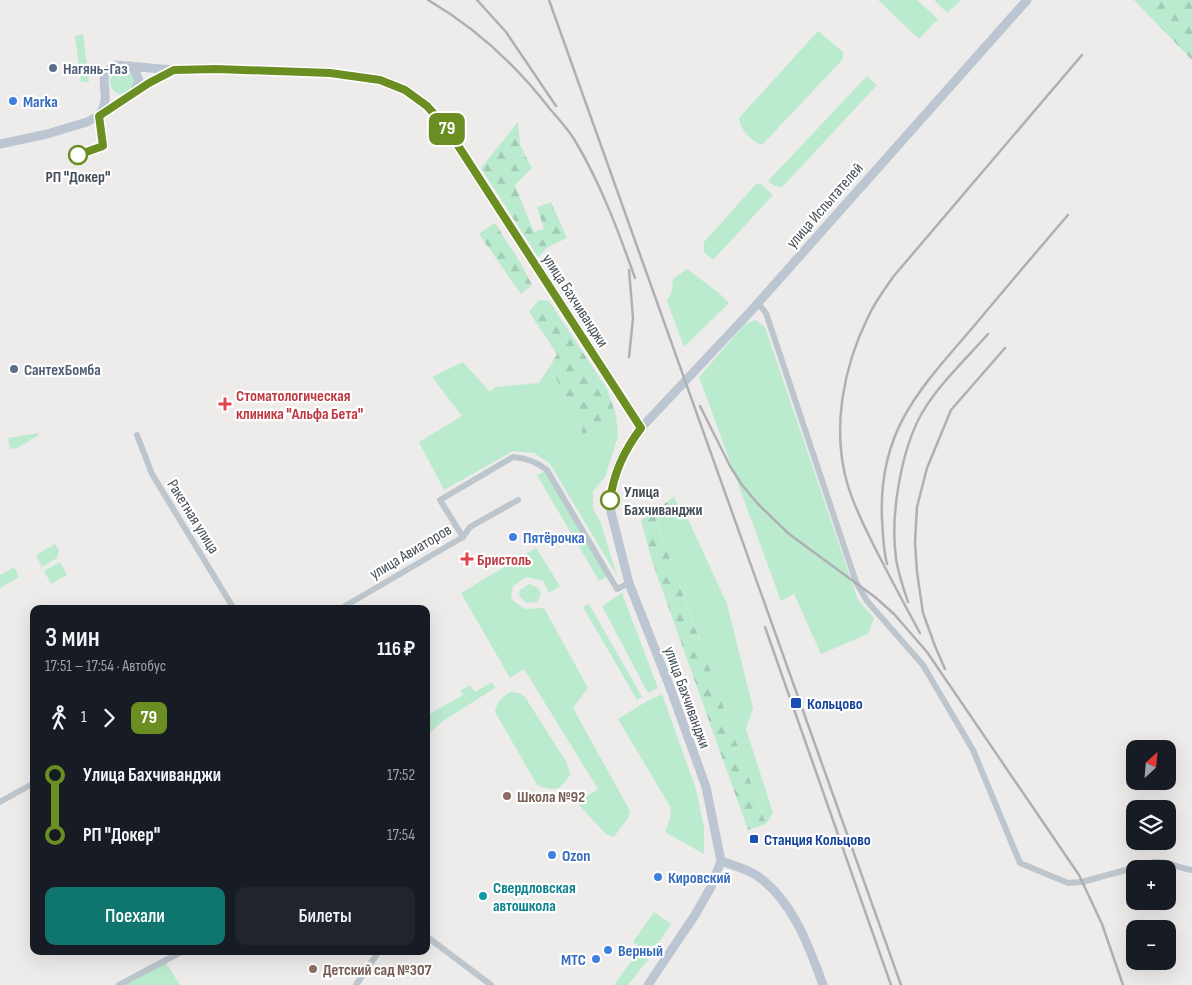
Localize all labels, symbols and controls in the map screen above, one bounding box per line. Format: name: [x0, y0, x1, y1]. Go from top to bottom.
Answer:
place label: Нагянь-Газ: [63, 60, 128, 79]
marker: Нагянь-Газ: [47, 62, 59, 74]
place label: Marka: [23, 93, 58, 112]
marker: Marka: [7, 95, 19, 107]
line badge: 79: [424, 113, 470, 145]
text: 79: [439, 118, 455, 139]
marker: РП "Докер": [68, 145, 88, 165]
street label: улица Испытателей: [783, 159, 867, 253]
place label: РП "Докер": [45, 168, 111, 187]
street label: улица Бахчиванджи: [538, 251, 612, 351]
place label: СантехБомба: [24, 361, 101, 380]
marker: СантехБомба: [8, 363, 20, 375]
place label: Стоматологическая клиника "Альфа Бета": [236, 387, 363, 424]
marker: Стоматологическая клиника "Альфа Бета": [218, 397, 232, 411]
street label: Ракетная улица: [162, 476, 223, 557]
place label: Улица Бахчиванджи: [624, 483, 703, 520]
marker: Улица Бахчиванджи: [600, 490, 620, 510]
street label: улица Авиаторов: [367, 521, 455, 584]
place label: Пятёрочка: [523, 529, 585, 548]
marker: Пятёрочка: [507, 531, 519, 543]
place label: Бристоль: [477, 551, 532, 570]
marker: Бристоль: [461, 553, 473, 565]
text: 3 мин: [45, 621, 100, 654]
text: 116 ₽: [377, 638, 415, 661]
street label: улица Бахчиванджи: [659, 644, 714, 751]
text: 17:51 – 17:54 · Автобус: [45, 657, 166, 676]
place label: Кольцово: [807, 695, 863, 714]
marker: Кольцово: [789, 696, 803, 710]
icon: walk: [45, 704, 73, 732]
icon: forward: [95, 704, 123, 732]
text: 79: [141, 707, 157, 728]
text: 1: [81, 708, 87, 727]
north arrow: [1126, 740, 1176, 790]
map controls: [1126, 740, 1176, 970]
text: Улица Бахчиванджи: [83, 764, 221, 787]
text: 17:52: [387, 766, 415, 785]
place label: Школа №92: [517, 788, 585, 807]
marker: Школа №92: [501, 790, 513, 802]
button: layers: [1126, 800, 1176, 850]
text: РП "Докер": [83, 824, 160, 847]
text: 17:54: [387, 826, 415, 845]
place label: Станция Кольцово: [764, 831, 871, 850]
marker: Станция Кольцово: [748, 833, 760, 845]
place label: Ozon: [562, 847, 590, 866]
marker: Ozon: [546, 849, 558, 861]
button: +: [1126, 860, 1176, 910]
place label: Кировский: [668, 869, 731, 888]
marker: Кировский: [652, 871, 664, 883]
place label: Свердловская автошкола: [493, 879, 576, 916]
button: Поехали: [45, 887, 225, 945]
button: Билеты: [235, 887, 415, 945]
marker: Свердловская автошкола: [477, 890, 489, 902]
button: −: [1126, 920, 1176, 970]
place label: Верный: [618, 942, 663, 961]
marker: Верный: [602, 944, 614, 956]
place label: МТС: [561, 951, 586, 970]
marker: МТС: [590, 953, 602, 965]
place label: Детский сад №307: [323, 961, 432, 980]
marker: Детский сад №307: [307, 963, 319, 975]

